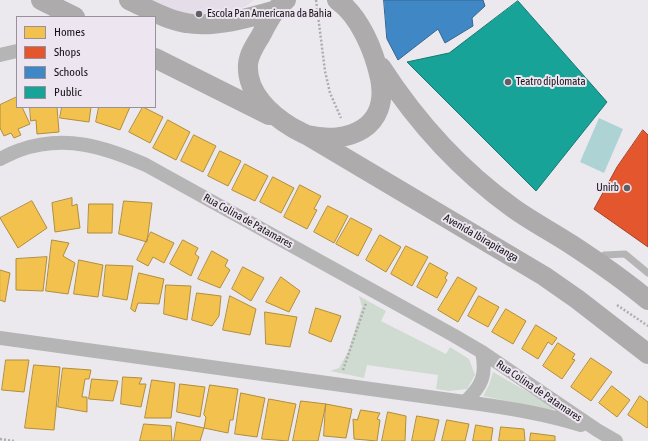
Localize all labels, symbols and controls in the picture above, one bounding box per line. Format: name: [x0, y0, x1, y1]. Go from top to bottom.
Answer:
place label: Escola Pan Americana da Bahia: [207, 7, 332, 21]
marker: Escola Pan Americana da Bahia: [194, 9, 204, 19]
legend: [16, 16, 156, 108]
text: Homes: [54, 25, 85, 39]
text: Shops: [54, 45, 80, 59]
text: Schools: [54, 65, 88, 79]
place label: Teatro diplomata: [516, 75, 586, 89]
marker: Teatro diplomata: [503, 77, 513, 87]
text: Public: [54, 85, 82, 99]
place label: Unirb: [596, 181, 619, 195]
marker: Unirb: [622, 183, 632, 193]
street label: Rua Colina de Patamares: [201, 191, 295, 251]
street label: Avenida Ibirapitanga: [441, 211, 521, 265]
street label: Rua Colina de Patamares: [494, 357, 584, 425]

